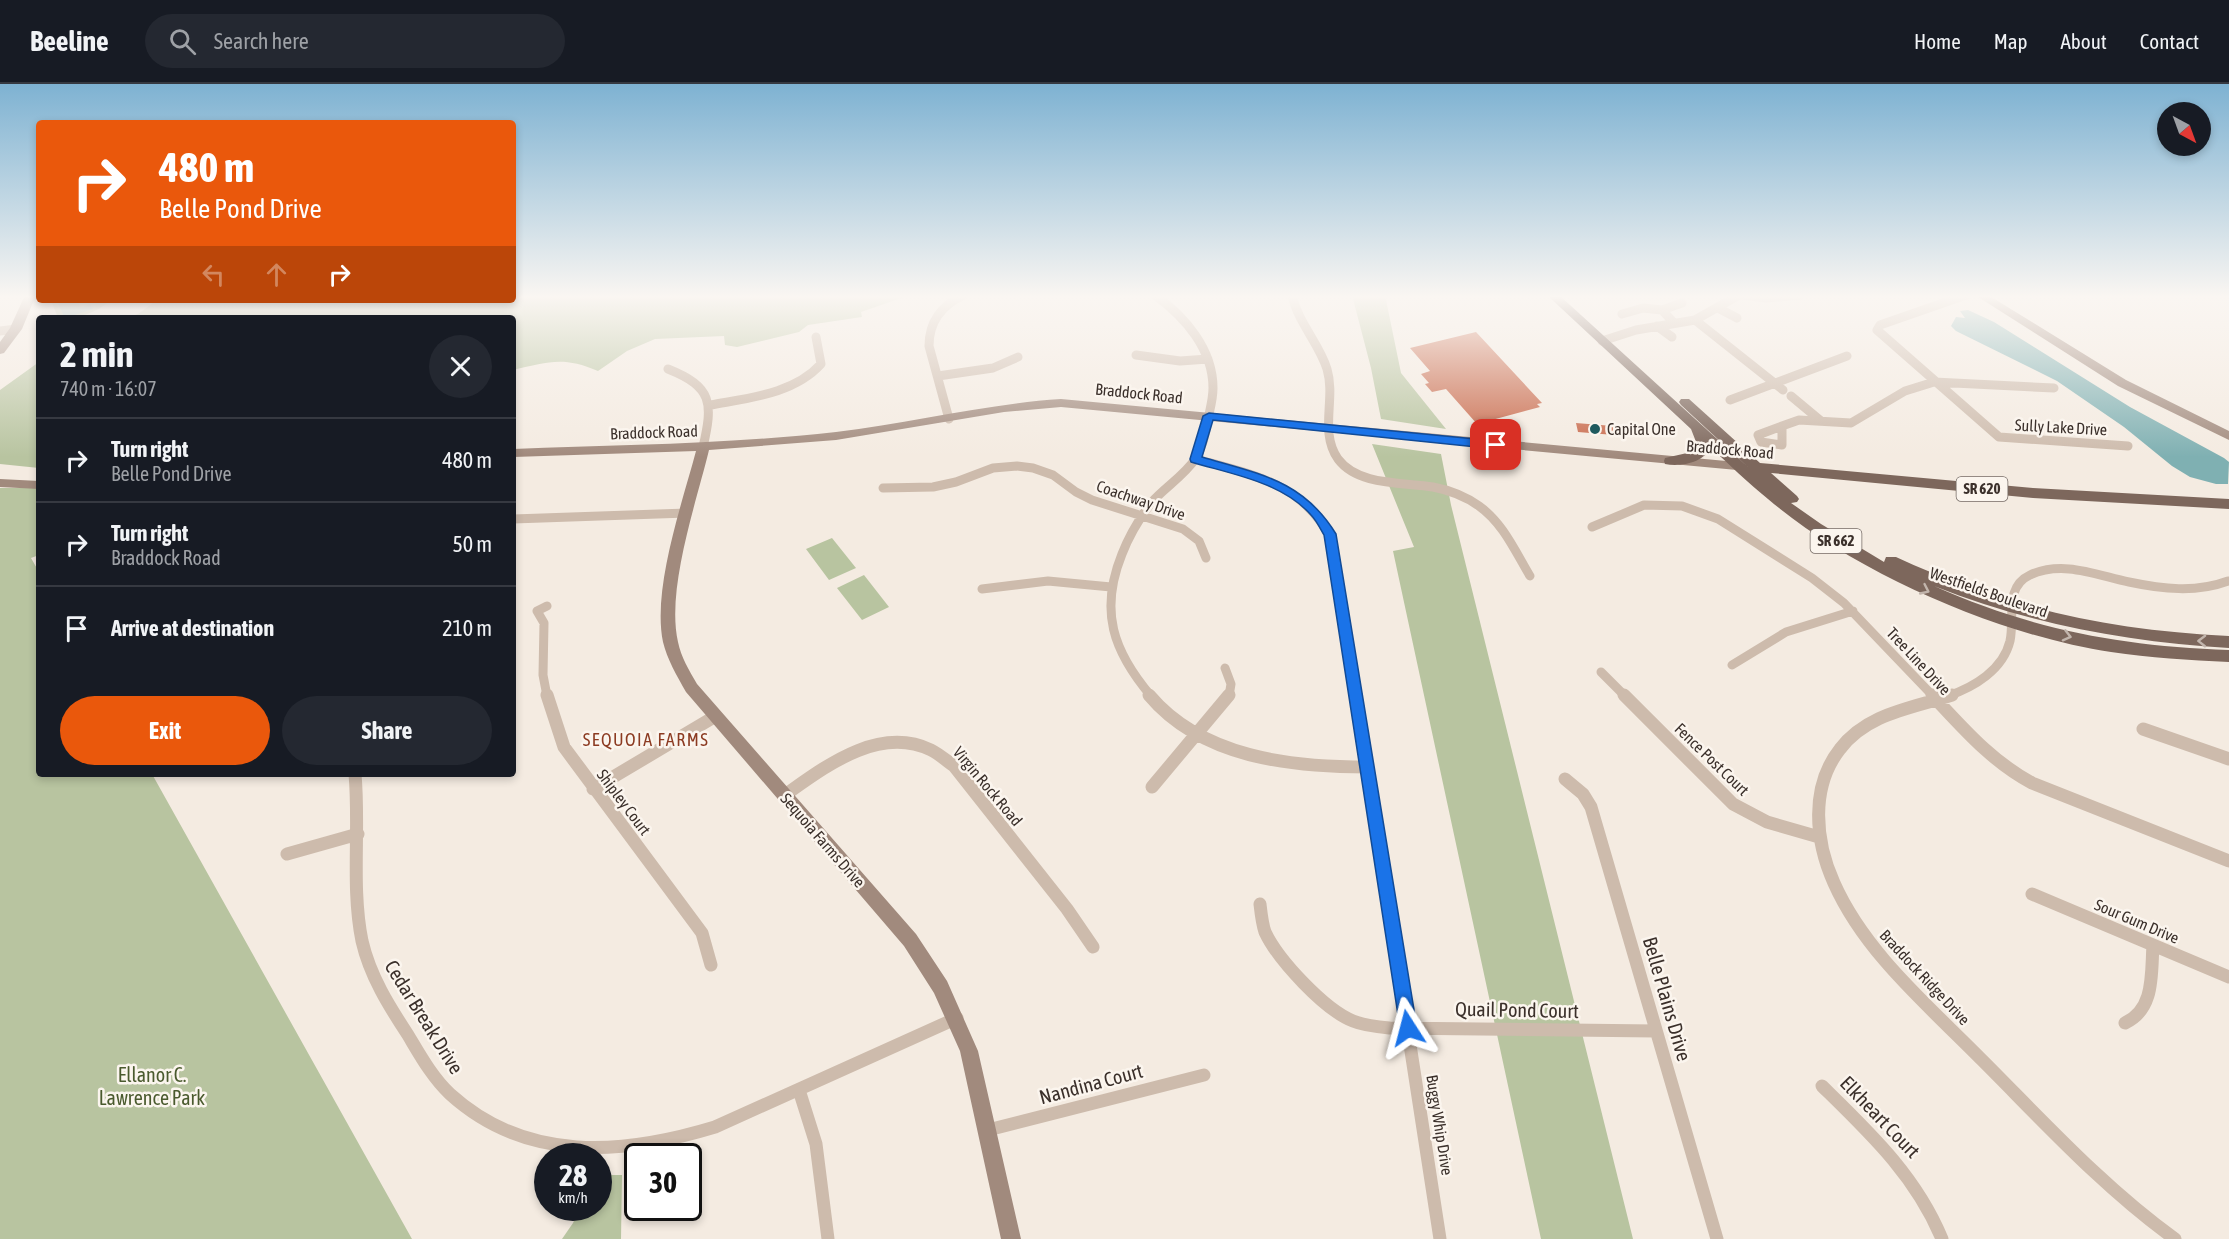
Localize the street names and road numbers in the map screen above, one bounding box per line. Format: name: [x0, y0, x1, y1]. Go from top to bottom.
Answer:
street label: Braddock Road: [1094, 379, 1184, 407]
street label: Sully Lake Drive: [2014, 416, 2108, 439]
street label: Braddock Road: [610, 421, 698, 443]
street label: Braddock Road: [1685, 436, 1775, 462]
street label: Coachway Drive: [1094, 476, 1188, 525]
road number: SR 620: [1956, 477, 2008, 501]
road number: SR 662: [1810, 529, 1862, 553]
street label: Westfields Boulevard: [1928, 563, 2050, 621]
street label: Tree Line Drive: [1883, 624, 1955, 698]
street label: Fence Post Court: [1671, 719, 1753, 799]
street label: Virgin Rock Road: [949, 743, 1026, 830]
street label: Shipley Court: [593, 766, 655, 839]
street label: Sequoia Farms Drive: [776, 789, 869, 891]
street label: Sour Gum Drive: [2092, 895, 2182, 947]
street label: Braddock Ridge Drive: [1876, 926, 1974, 1029]
street label: Belle Plains Drive: [1639, 934, 1696, 1064]
street label: Cedar Break Drive: [380, 956, 468, 1078]
street label: Quail Pond Court: [1455, 997, 1579, 1022]
street label: Nandina Court: [1037, 1059, 1145, 1108]
street label: Elkheart Court: [1836, 1071, 1925, 1162]
street label: Buggy Whip Drive: [1422, 1074, 1457, 1177]

